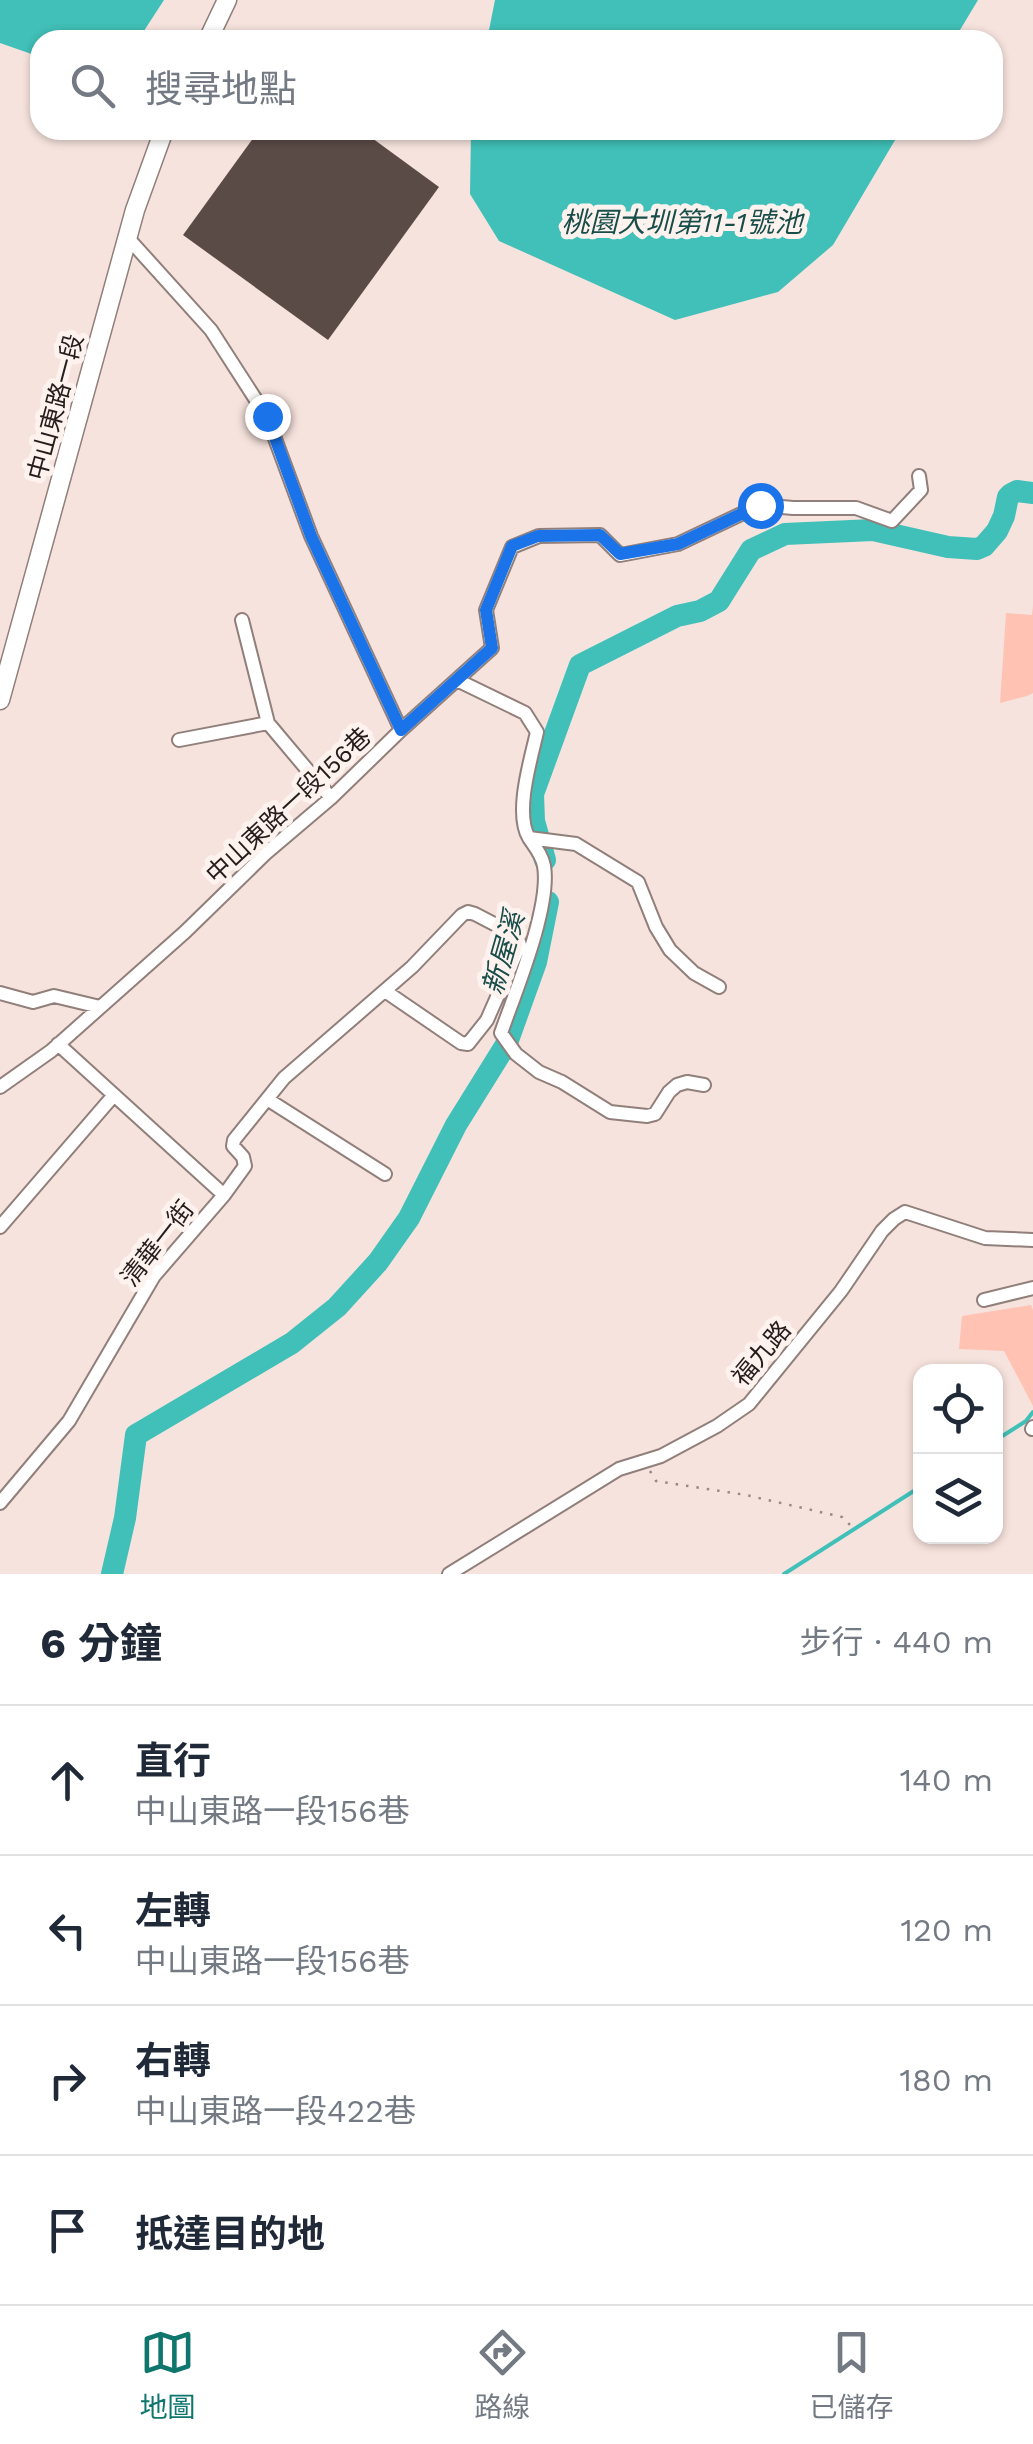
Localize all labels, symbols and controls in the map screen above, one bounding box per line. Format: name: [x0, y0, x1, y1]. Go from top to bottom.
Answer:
search box: [30, 30, 1003, 140]
icon: search: [65, 58, 120, 113]
text: 搜尋地點: [145, 67, 297, 111]
water label: 桃園大圳第11-1號池: [561, 206, 806, 239]
street label: 中山東路一段: [22, 331, 89, 483]
route end: [245, 394, 291, 440]
route start: [738, 483, 784, 529]
street label: 中山東路一段156巷: [200, 722, 377, 889]
water label: 新屋溪: [476, 904, 532, 998]
street label: 清華一街: [115, 1195, 200, 1292]
street label: 福九路: [726, 1315, 797, 1391]
map controls: [913, 1364, 1003, 1544]
button: locate: [913, 1364, 1003, 1454]
button: layers: [913, 1454, 1003, 1544]
text: 6 分鐘: [40, 1619, 162, 1668]
text: 步行 · 440 m: [800, 1623, 993, 1661]
text: 直行: [135, 1739, 211, 1783]
icon: ahead: [40, 1753, 95, 1808]
text: 140 m: [900, 1761, 993, 1799]
text: 中山東路一段156巷: [135, 1792, 410, 1830]
text: 左轉: [135, 1889, 211, 1933]
icon: left: [40, 1903, 95, 1958]
text: 120 m: [901, 1911, 993, 1949]
text: 中山東路一段156巷: [135, 1942, 410, 1980]
text: 右轉: [135, 2039, 211, 2083]
icon: right: [40, 2053, 95, 2108]
text: 180 m: [899, 2061, 993, 2099]
text: 中山東路一段422巷: [135, 2092, 416, 2130]
icon: arrive: [40, 2203, 95, 2258]
text: 抵達目的地: [135, 2212, 325, 2256]
tab: 地圖: [139, 2325, 196, 2425]
tab: 路線: [474, 2325, 531, 2425]
tab: 已儲存: [809, 2325, 894, 2425]

